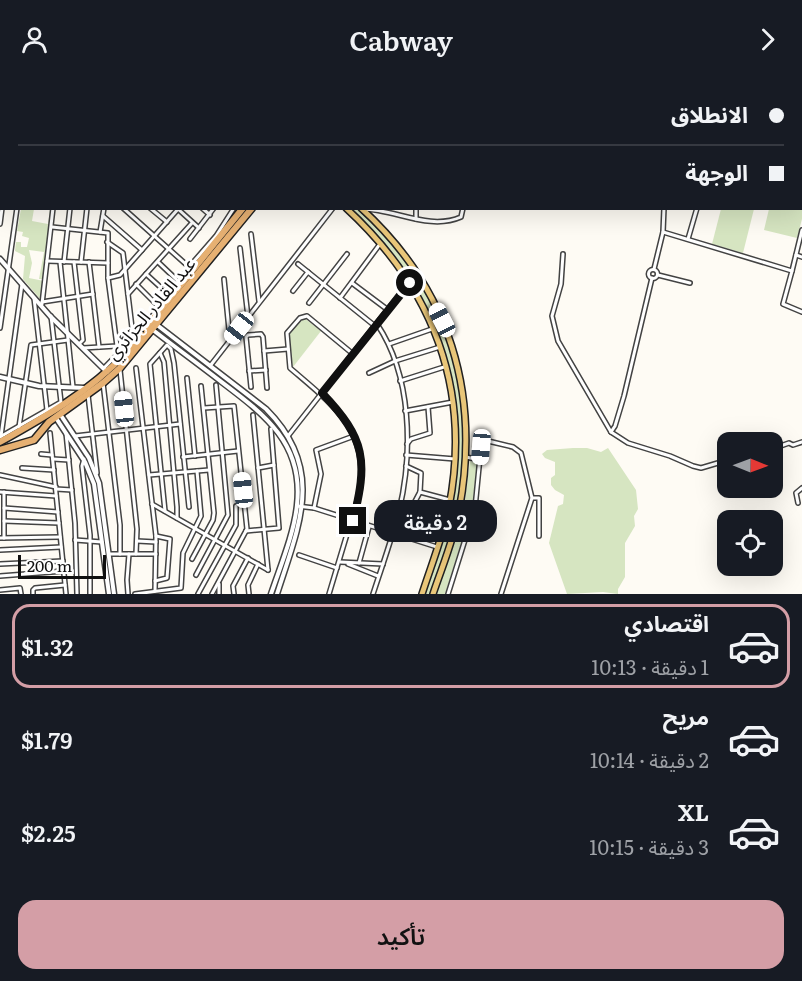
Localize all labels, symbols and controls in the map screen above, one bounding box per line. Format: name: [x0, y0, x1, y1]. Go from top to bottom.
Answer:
text: Cabway: [349, 19, 453, 59]
icon: person: [18, 23, 51, 56]
icon: forward: [751, 23, 784, 56]
text: الانطلاق: [671, 97, 748, 130]
text: الوجهة: [685, 155, 748, 188]
street label: عبد القادر الجزائري: [99, 251, 202, 366]
route start: [396, 269, 423, 296]
car: [426, 300, 458, 340]
car: [221, 308, 257, 348]
car: [113, 390, 135, 428]
car: [470, 428, 492, 466]
north arrow: [717, 432, 783, 498]
map controls: [717, 432, 783, 576]
car: [232, 471, 254, 509]
callout: 2 دقيقة: [374, 500, 497, 542]
text: 2 دقيقة: [404, 506, 467, 536]
route end: [339, 507, 366, 534]
button: locate: [717, 510, 783, 576]
scale bar: [18, 552, 106, 580]
text: 200 m: [27, 553, 72, 577]
text: اقتصادي: [624, 606, 709, 639]
icon: car: [727, 619, 781, 673]
text: $1.32: [21, 630, 73, 663]
text: 1 دقيقة · 10:13: [591, 651, 709, 681]
text: مريح: [663, 699, 709, 732]
icon: car: [727, 712, 781, 766]
text: $1.79: [21, 723, 72, 756]
text: 2 دقيقة · 10:14: [590, 744, 709, 774]
text: XL: [678, 795, 709, 828]
icon: car: [727, 805, 781, 859]
text: $2.25: [21, 816, 76, 849]
text: 3 دقيقة · 10:15: [589, 831, 709, 861]
button: تأكيد: [18, 900, 784, 969]

